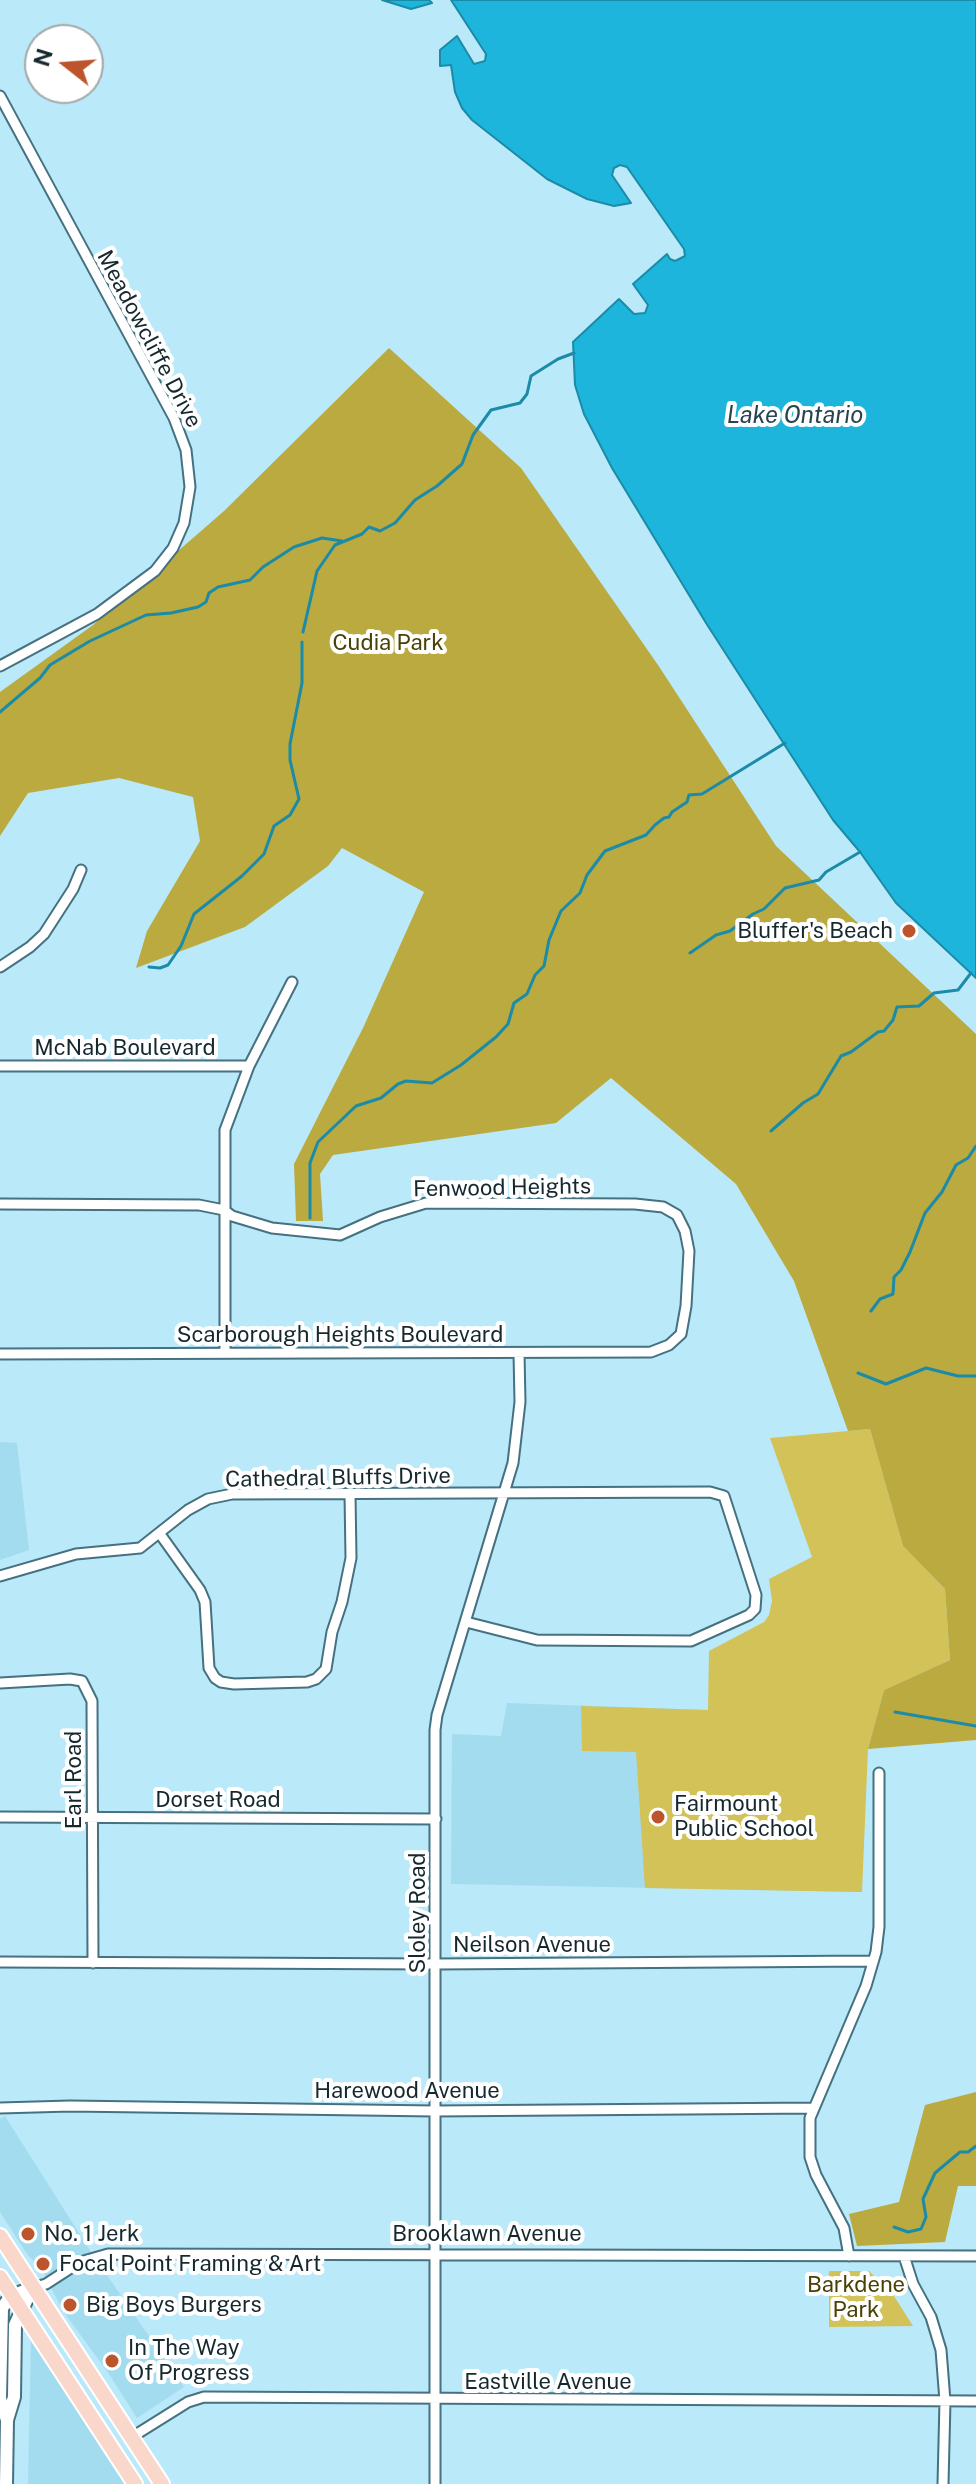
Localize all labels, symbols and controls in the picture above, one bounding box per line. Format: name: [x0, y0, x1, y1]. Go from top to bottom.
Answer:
north arrow: [24, 24, 104, 104]
text: N: [28, 46, 58, 70]
street label: Meadowcliffe Drive: [91, 246, 207, 432]
water label: Lake Ontario: [727, 402, 863, 430]
park label: Cudia Park: [332, 630, 444, 656]
place label: Bluffer's Beach: [737, 918, 893, 944]
marker: Bluffer's Beach: [900, 922, 918, 940]
street label: McNab Boulevard: [34, 1035, 216, 1061]
street label: Fenwood Heights: [413, 1173, 591, 1203]
street label: Scarborough Heights Boulevard: [177, 1322, 503, 1348]
street label: Cathedral Bluffs Drive: [225, 1463, 451, 1493]
street label: Earl Road: [61, 1731, 87, 1829]
street label: Dorset Road: [155, 1787, 281, 1813]
place label: Fairmount Public School: [674, 1791, 814, 1842]
marker: Fairmount Public School: [649, 1808, 667, 1826]
street label: Sloley Road: [405, 1853, 431, 1973]
street label: Neilson Avenue: [453, 1932, 611, 1958]
street label: Harewood Avenue: [314, 2078, 500, 2104]
place label: No. 1 Jerk: [44, 2221, 139, 2247]
street label: Brooklawn Avenue: [392, 2221, 582, 2247]
marker: No. 1 Jerk: [19, 2225, 37, 2243]
place label: Focal Point Framing & Art: [59, 2251, 321, 2277]
marker: Focal Point Framing & Art: [34, 2255, 52, 2273]
park label: Barkdene Park: [807, 2272, 905, 2324]
place label: Big Boys Burgers: [86, 2292, 262, 2318]
marker: Big Boys Burgers: [61, 2296, 79, 2314]
place label: In The Way Of Progress: [128, 2335, 250, 2386]
marker: In The Way Of Progress: [103, 2352, 121, 2370]
street label: Eastville Avenue: [464, 2369, 632, 2395]

